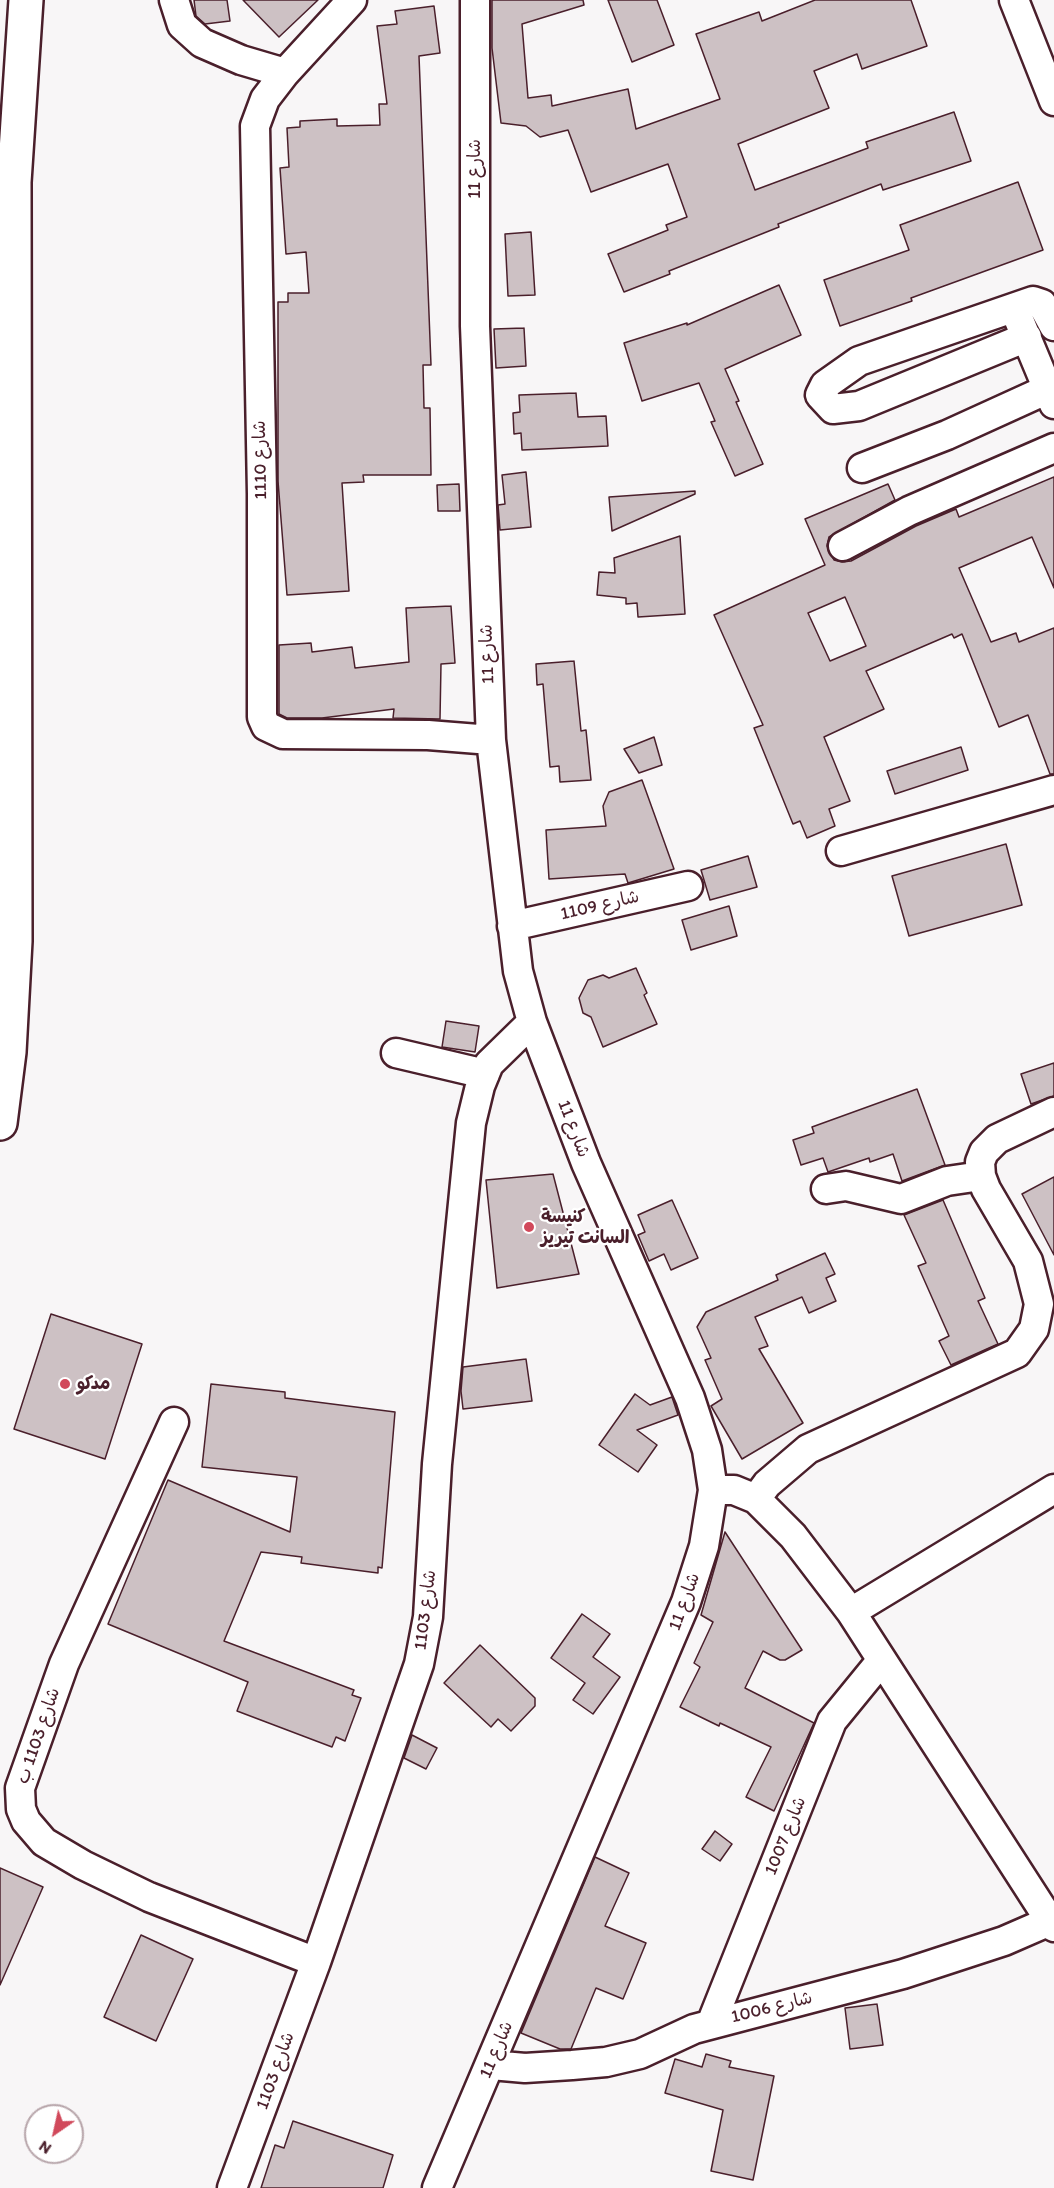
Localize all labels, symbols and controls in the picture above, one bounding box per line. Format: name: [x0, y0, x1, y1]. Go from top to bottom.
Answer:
street label: شارع 11: [464, 139, 486, 199]
street label: شارع 1110: [250, 420, 272, 500]
street label: شارع 11: [476, 624, 500, 684]
street label: شارع 1109: [558, 886, 642, 926]
street label: شارع 11: [552, 1097, 594, 1161]
place label: كنيسة السانت تيريز: [541, 1206, 629, 1248]
marker: كنيسة السانت تيريز: [522, 1220, 536, 1234]
place label: مدكو: [77, 1373, 110, 1395]
marker: مدكو: [58, 1377, 72, 1391]
street label: شارع 1103: [410, 1569, 442, 1651]
street label: شارع 11: [665, 1570, 705, 1634]
street label: شارع 1103 ب: [12, 1685, 66, 1787]
street label: شارع 1007: [761, 1794, 811, 1878]
street label: شارع 1006: [729, 1987, 815, 2029]
street label: شارع 11: [475, 2018, 519, 2082]
street label: شارع 1103: [252, 2029, 300, 2113]
north arrow: [24, 2104, 84, 2164]
text: N: [35, 2137, 55, 2159]

